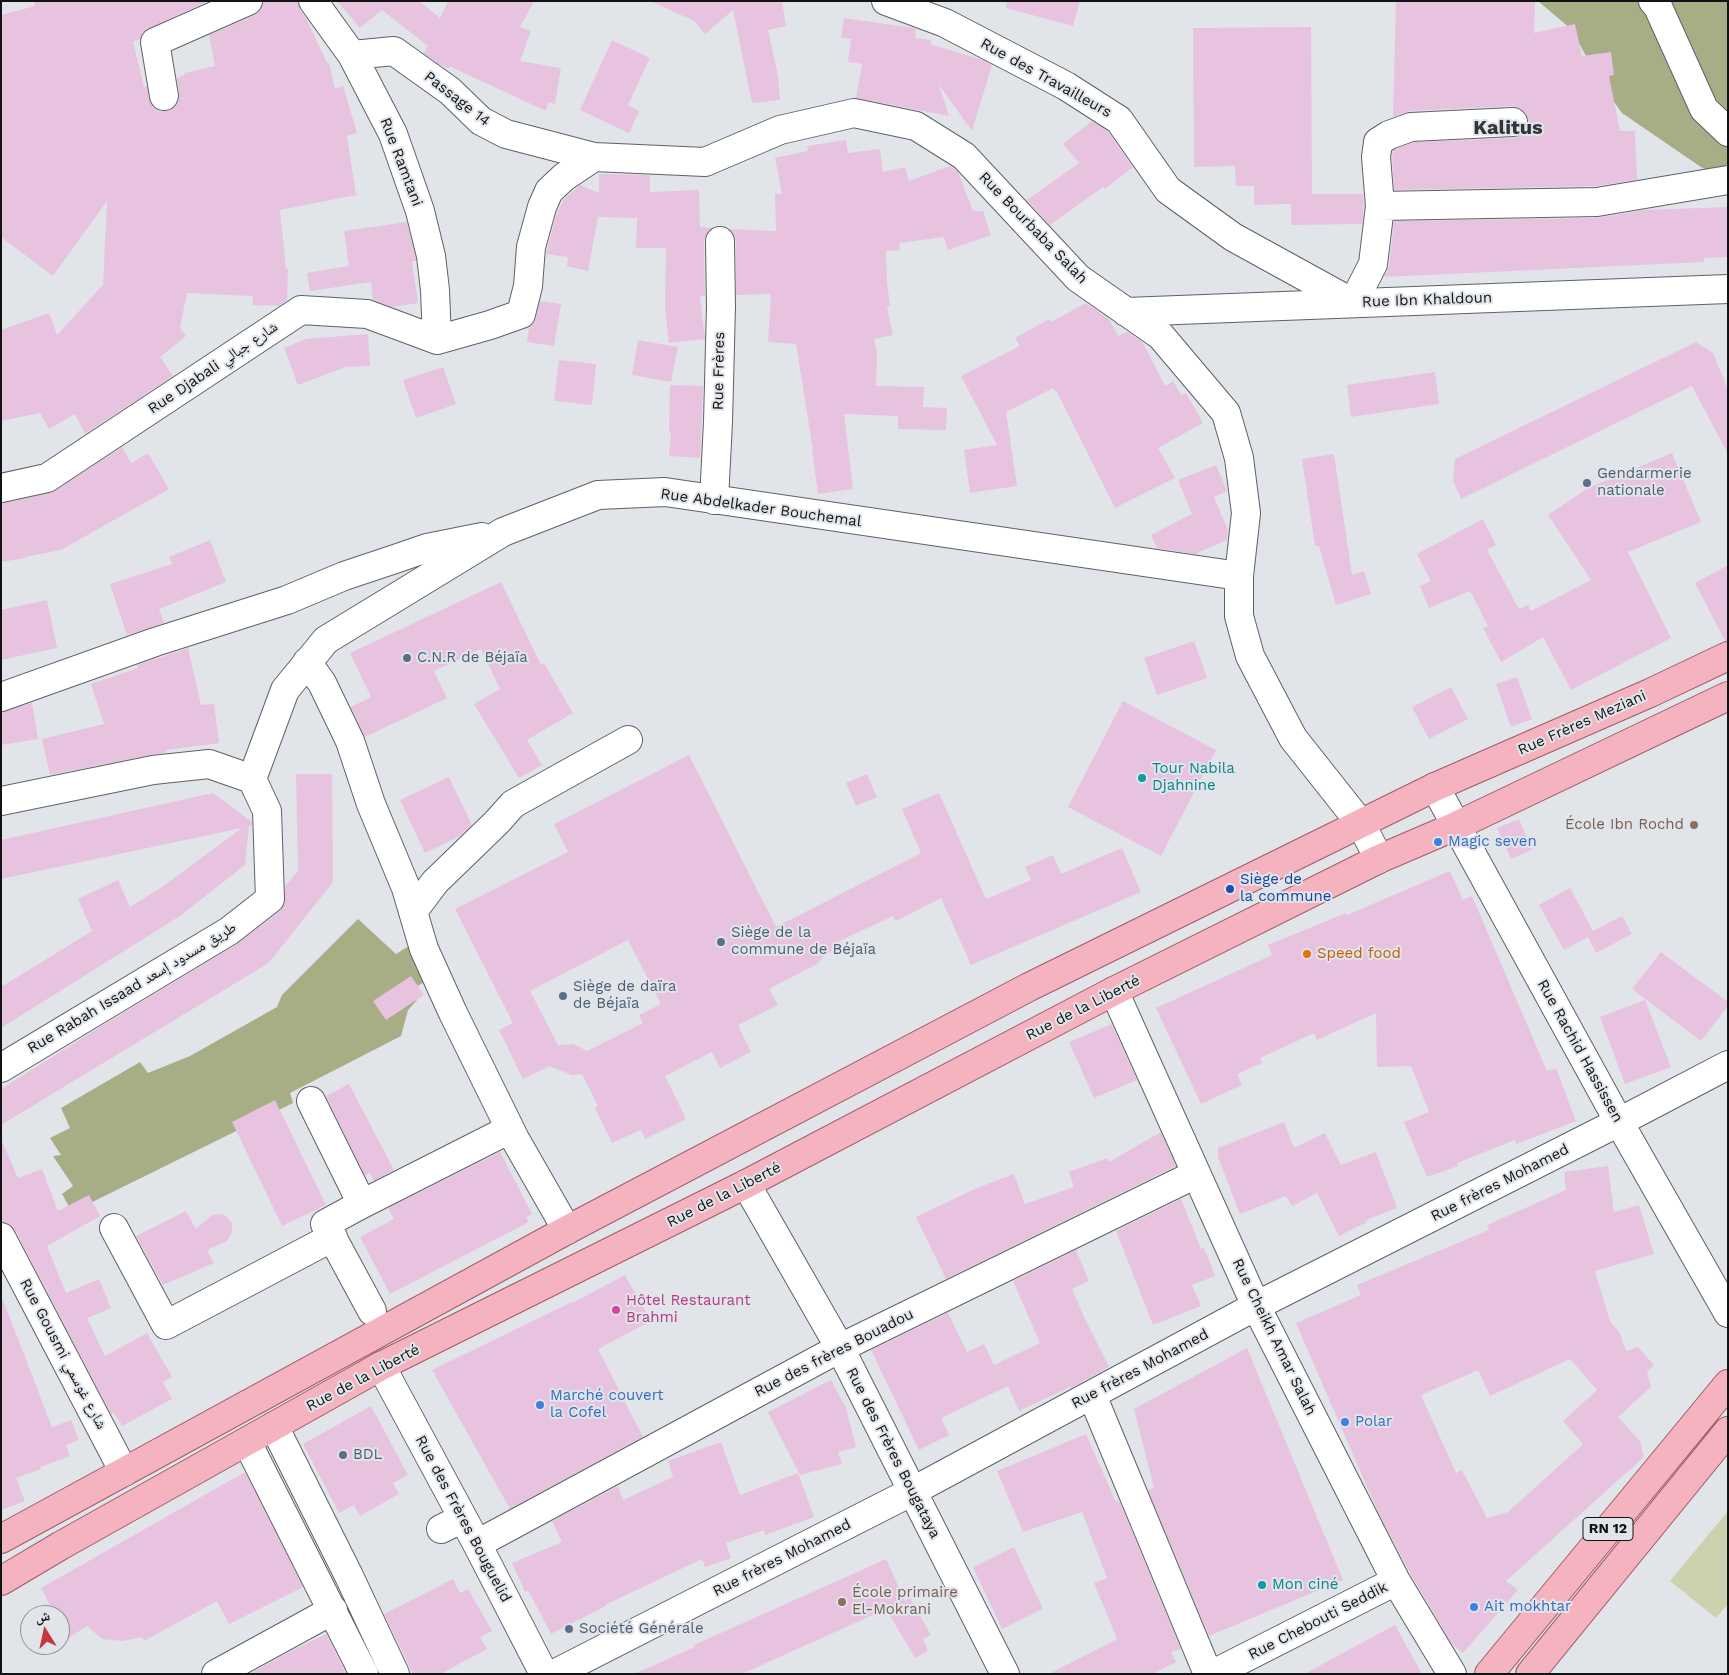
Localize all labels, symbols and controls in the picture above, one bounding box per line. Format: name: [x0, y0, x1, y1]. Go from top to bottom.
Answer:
street label: Rue des Travailleurs: [977, 35, 1115, 121]
street label: Passage 14: [420, 68, 494, 130]
street label: Rue Ramtani: [376, 115, 426, 209]
district label: Kalitus: [1473, 116, 1543, 140]
street label: Rue Bourbaba Salah: [975, 168, 1091, 288]
street label: Rue Ibn Khaldoun: [1362, 289, 1492, 311]
street label: Rue Djabali شارع جبالي: [145, 318, 281, 418]
street label: Rue Frères: [709, 332, 729, 410]
place label: Gendarmerie nationale: [1597, 465, 1692, 500]
marker: Gendarmerie nationale: [1581, 477, 1593, 489]
street label: Rue Abdelkader Bouchemal: [659, 485, 863, 531]
place label: C.N.R de Béjaïa: [417, 649, 528, 667]
marker: C.N.R de Béjaïa: [401, 652, 413, 664]
street label: Rue Frères Meziani: [1515, 687, 1649, 759]
place label: Tour Nabila Djahnine: [1152, 760, 1235, 795]
marker: Tour Nabila Djahnine: [1136, 772, 1148, 784]
place label: École Ibn Rochd: [1565, 816, 1684, 834]
marker: École Ibn Rochd: [1688, 819, 1700, 831]
place label: Magic seven: [1448, 833, 1537, 851]
marker: Magic seven: [1432, 836, 1444, 848]
place label: Siège de la commune: [1240, 871, 1331, 906]
marker: Siège de la commune: [1224, 883, 1236, 895]
street label: Rue Rabah Issaad طريق مسدود إسعد: [24, 918, 240, 1058]
place label: Siège de la commune de Béjaïa: [731, 924, 876, 959]
marker: Siège de la commune de Béjaïa: [715, 936, 727, 948]
place label: Speed food: [1317, 945, 1401, 963]
marker: Speed food: [1301, 948, 1313, 960]
street label: Rue de la Liberté: [1023, 971, 1143, 1045]
street label: Rue Rachid Hassissen: [1533, 976, 1627, 1126]
place label: Siège de daïra de Béjaïa: [573, 978, 676, 1013]
marker: Siège de daïra de Béjaïa: [557, 990, 569, 1002]
street label: Rue frères Mohamed: [1428, 1140, 1572, 1226]
street label: Rue de la Liberté: [664, 1158, 784, 1232]
street label: Rue Cheikh Amar Salah: [1228, 1256, 1320, 1418]
street label: Rue Gousmi شارع غوسمي: [16, 1276, 110, 1432]
place label: Hôtel Restaurant Brahmi: [626, 1292, 751, 1327]
marker: Hôtel Restaurant Brahmi: [610, 1304, 622, 1316]
street label: Rue des frères Bouadou: [751, 1305, 917, 1401]
street label: Rue frères Mohamed: [1068, 1325, 1212, 1413]
street label: Rue de la Liberté: [303, 1341, 423, 1415]
street label: Rue des Frères Bougataya: [842, 1365, 944, 1541]
place label: Marché couvert la Cofel: [550, 1387, 664, 1422]
marker: Marché couvert la Cofel: [534, 1399, 546, 1411]
place label: Polar: [1355, 1413, 1392, 1431]
marker: Polar: [1339, 1416, 1351, 1428]
street label: Rue des Frères Bouguelid: [411, 1432, 515, 1606]
place label: BDL: [353, 1446, 383, 1464]
marker: BDL: [337, 1449, 349, 1461]
street label: Rue frères Mohamed: [710, 1515, 854, 1601]
road number: RN 12: [1583, 1518, 1633, 1540]
place label: Mon ciné: [1272, 1576, 1338, 1594]
street label: Rue Chebouti Seddik: [1245, 1578, 1391, 1664]
marker: Mon ciné: [1256, 1579, 1268, 1591]
place label: École primaire El-Mokrani: [852, 1584, 958, 1619]
marker: École primaire El-Mokrani: [836, 1596, 848, 1608]
place label: Ait mokhtar: [1484, 1598, 1571, 1616]
marker: Ait mokhtar: [1468, 1601, 1480, 1613]
north arrow: [20, 1605, 70, 1655]
text: ش: [34, 1607, 51, 1625]
place label: Société Générale: [579, 1620, 704, 1638]
marker: Société Générale: [563, 1623, 575, 1635]

